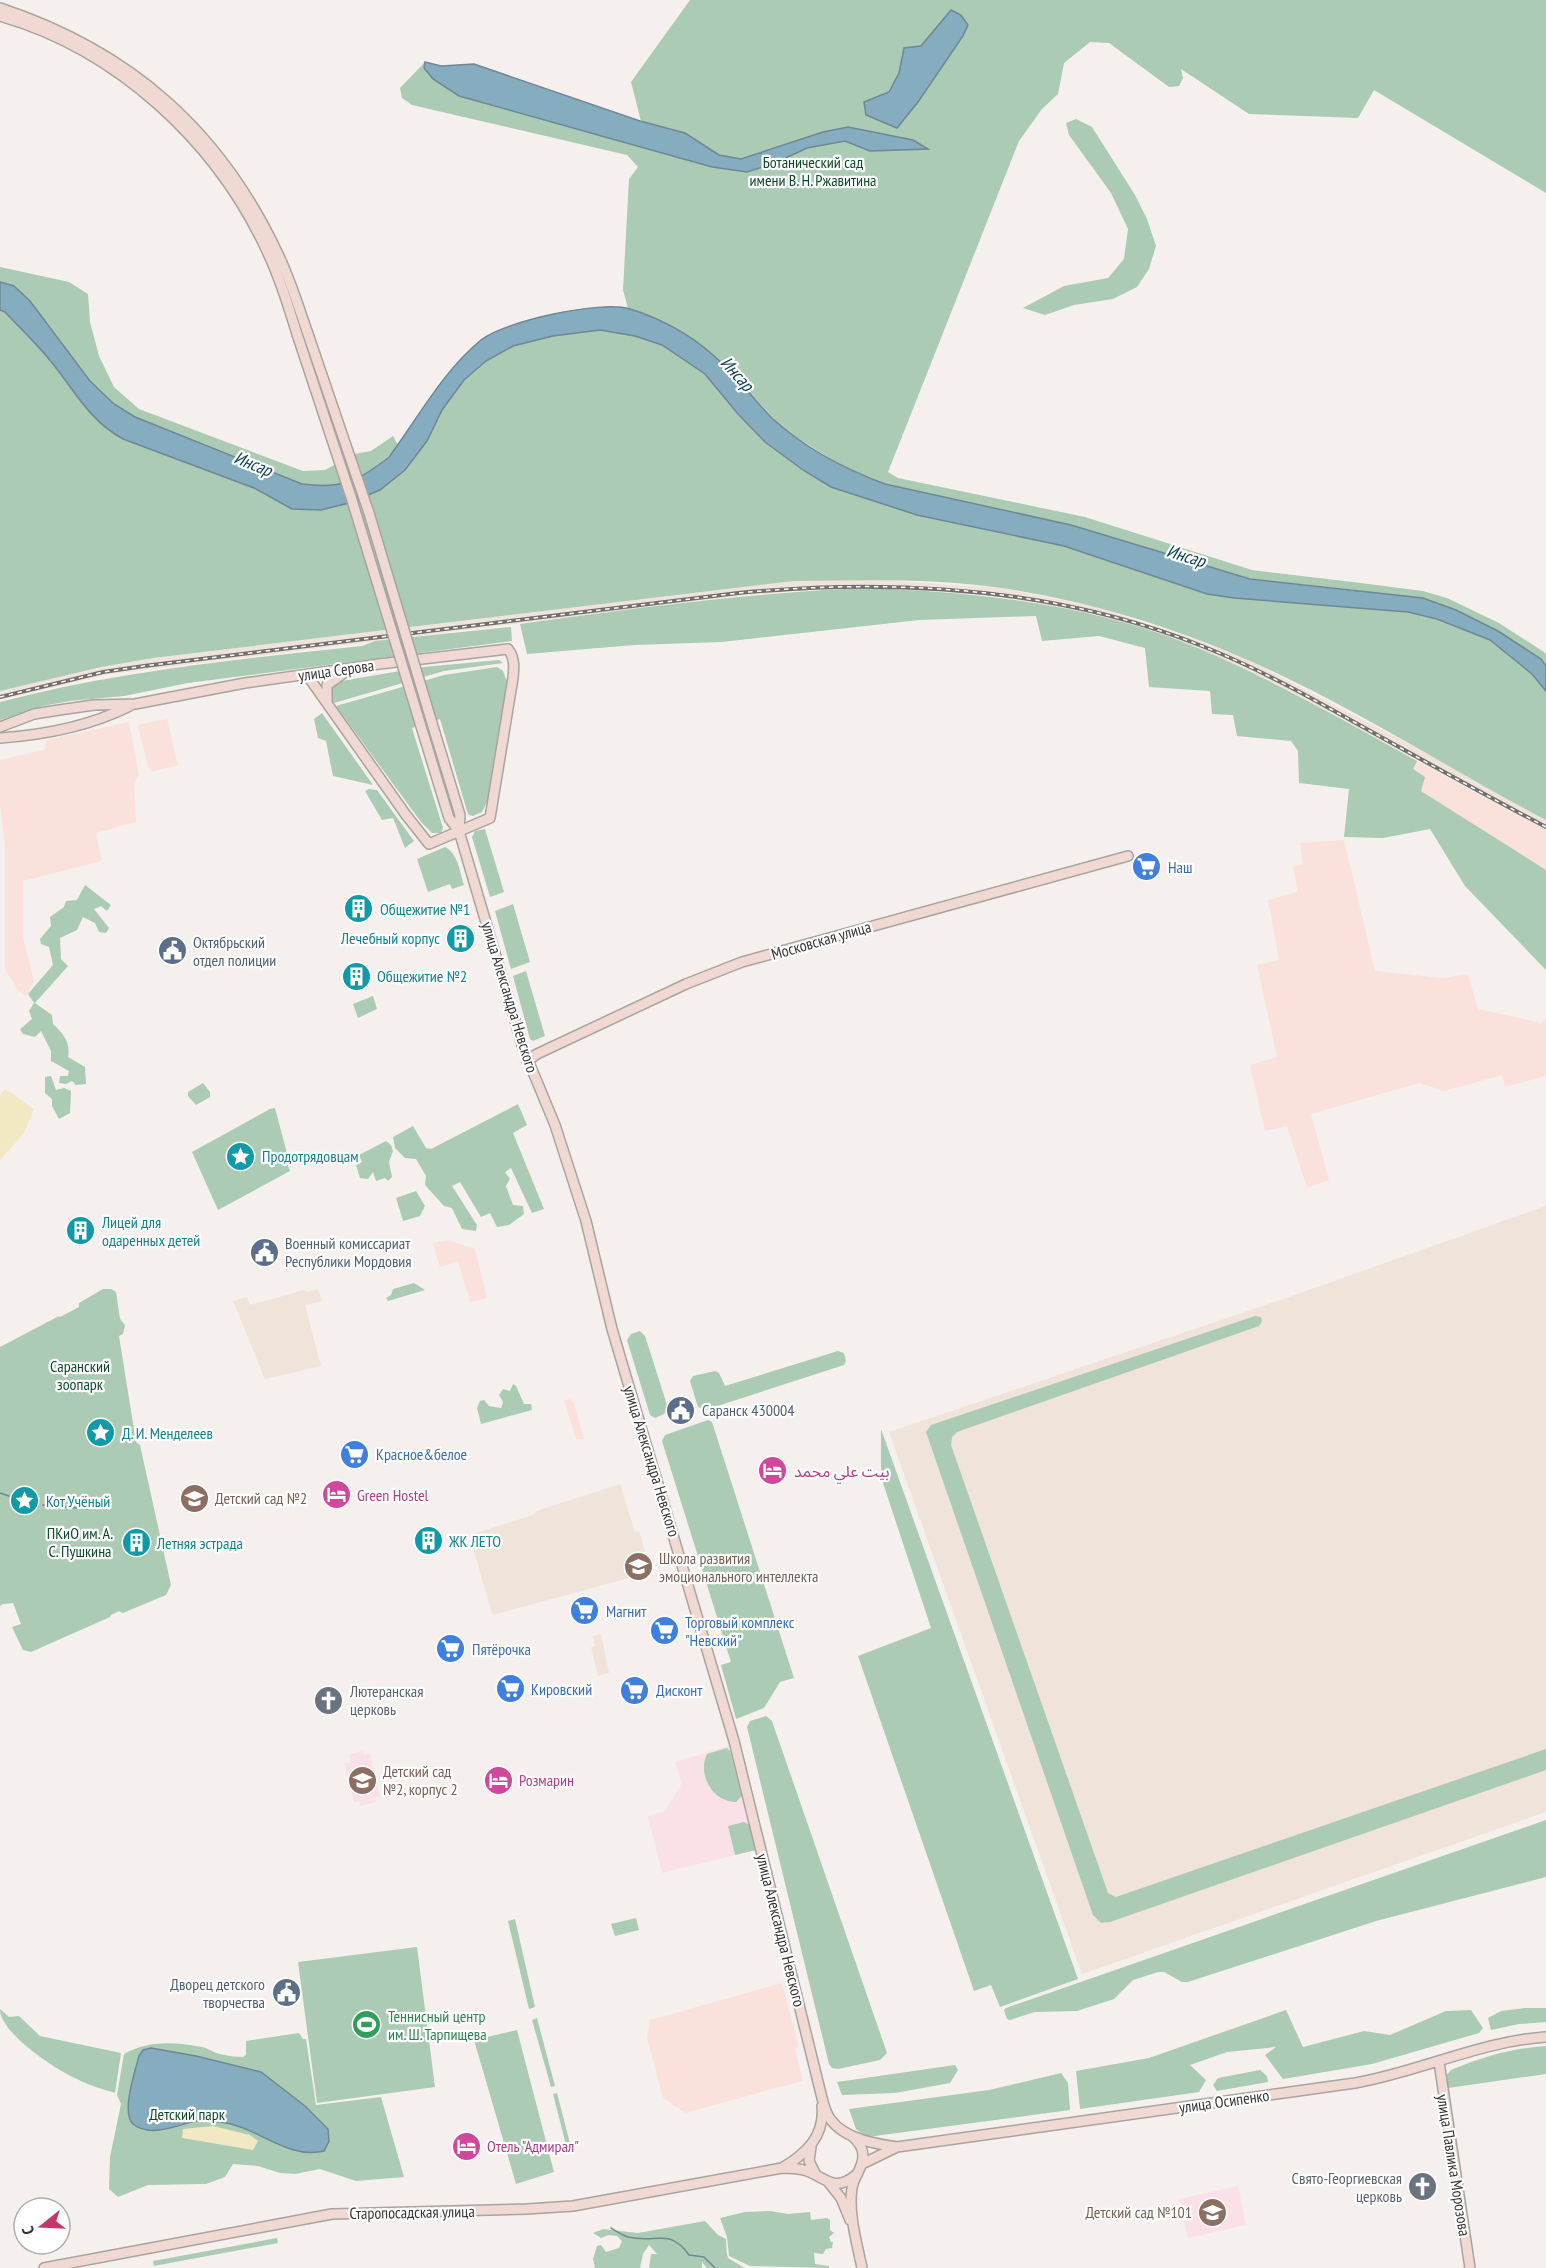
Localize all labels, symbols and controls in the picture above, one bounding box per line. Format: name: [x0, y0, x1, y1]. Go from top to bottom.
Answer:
park label: Ботанический сад имени В. Н. Ржавитина: [750, 152, 877, 190]
water label: Инсар: [716, 351, 760, 397]
water label: Инсар: [231, 446, 277, 482]
water label: Инсар: [1164, 539, 1209, 573]
street label: улица Серова: [297, 655, 375, 685]
supermarket icon: Наш: [1131, 851, 1163, 883]
place label: Наш: [1168, 857, 1192, 877]
building icon: Общежитие №1: [343, 893, 375, 925]
place label: Общежитие №1: [380, 899, 470, 919]
street label: Московская улица: [769, 916, 873, 964]
street label: улица Александра Невского: [477, 919, 543, 1075]
building icon: Лечебный корпус: [445, 922, 477, 954]
place label: Лечебный корпус: [340, 928, 440, 948]
place label: Октябрьский отдел полиции: [193, 932, 276, 970]
public building icon: Октябрьский отдел полиции: [156, 935, 188, 967]
building icon: Общежитие №2: [340, 960, 372, 992]
place label: Общежитие №2: [377, 966, 467, 986]
place icon: Продотрядовцам: [225, 1140, 257, 1172]
place label: Продотрядовцам: [262, 1146, 359, 1166]
place label: Лицей для одаренных детей: [101, 1212, 200, 1250]
building icon: Лицей для одаренных детей: [65, 1215, 97, 1247]
place label: Военный комиссариат Республики Мордовия: [285, 1233, 412, 1271]
public building icon: Военный комиссариат Республики Мордовия: [248, 1236, 280, 1268]
park label: Саранский зоопарк: [50, 1356, 110, 1394]
street label: улица Александра Невского: [619, 1383, 685, 1539]
public building icon: Саранск 430004: [665, 1394, 697, 1426]
place label: Саранск 430004: [702, 1400, 795, 1420]
place icon: Д. И. Менделеев: [85, 1417, 117, 1449]
place label: Д. И. Менделеев: [122, 1423, 213, 1443]
supermarket icon: Красное&белое: [339, 1438, 371, 1470]
place label: Красное&белое: [376, 1444, 467, 1464]
hotel icon: بيت علي محمد: [757, 1455, 789, 1487]
place label: بيت علي محمد: [794, 1461, 890, 1484]
hotel icon: Green Hostel: [320, 1479, 352, 1511]
school or university icon: Детский сад №2: [178, 1482, 210, 1514]
place icon: Кот Учёный: [9, 1485, 41, 1517]
place label: Green Hostel: [357, 1485, 429, 1505]
place label: Детский сад №2: [215, 1488, 307, 1508]
place label: Кот Учёный: [46, 1491, 110, 1511]
park label: ПКиО им. А. С. Пушкина: [47, 1523, 113, 1561]
building icon: ЖК ЛЕТО: [412, 1525, 444, 1557]
building icon: Летняя эстрада: [120, 1527, 152, 1559]
place label: ЖК ЛЕТО: [448, 1531, 501, 1551]
place label: Летняя эстрада: [156, 1533, 243, 1553]
place label: Школа развития эмоционального интеллекта: [659, 1548, 818, 1586]
school or university icon: Школа развития эмоционального интеллекта: [622, 1551, 654, 1583]
supermarket icon: Магнит: [569, 1595, 601, 1627]
place label: Магнит: [606, 1601, 647, 1621]
place label: Торговый комплекс "Невский": [685, 1612, 795, 1650]
supermarket icon: Торговый комплекс "Невский": [648, 1615, 680, 1647]
supermarket icon: Пятёрочка: [435, 1633, 467, 1665]
place label: Пятёрочка: [472, 1639, 531, 1659]
supermarket icon: Кировский: [494, 1673, 526, 1705]
supermarket icon: Дисконт: [619, 1674, 651, 1706]
place label: Кировский: [531, 1679, 592, 1699]
place label: Дисконт: [656, 1680, 703, 1700]
place label: Лютеранская церковь: [349, 1681, 423, 1719]
church icon: Лютеранская церковь: [313, 1684, 345, 1716]
place label: Детский сад №2, корпус 2: [383, 1761, 458, 1799]
school or university icon: Детский сад №2, корпус 2: [346, 1764, 378, 1796]
hotel icon: Розмарин: [482, 1764, 514, 1796]
place label: Розмарин: [519, 1770, 574, 1790]
street label: улица Александра Невского: [752, 1851, 810, 2009]
place label: Дворец детского творчества: [170, 1974, 265, 2012]
public building icon: Дворец детского творчества: [270, 1977, 302, 2009]
place label: Теннисный центр им. Ш. Тарпищева: [388, 2006, 487, 2044]
sports icon: Теннисный центр им. Ш. Тарпищева: [351, 2009, 383, 2041]
street label: улица Осипенко: [1177, 2085, 1271, 2117]
street label: улица Павлика Морозова: [1433, 2093, 1475, 2237]
park label: Детский парк: [149, 2104, 226, 2124]
hotel icon: Отель "Адмирал": [450, 2130, 482, 2162]
place label: Отель "Адмирал": [487, 2136, 579, 2156]
place label: Свято-Георгиевская церковь: [1292, 2168, 1402, 2206]
church icon: Свято-Георгиевская церковь: [1407, 2171, 1439, 2203]
north arrow: [12, 2196, 72, 2256]
school or university icon: Детский сад №101: [1197, 2196, 1229, 2228]
street label: Старопосадская улица: [349, 2201, 475, 2223]
place label: Детский сад №101: [1085, 2202, 1192, 2222]
text: С: [17, 2223, 38, 2237]

